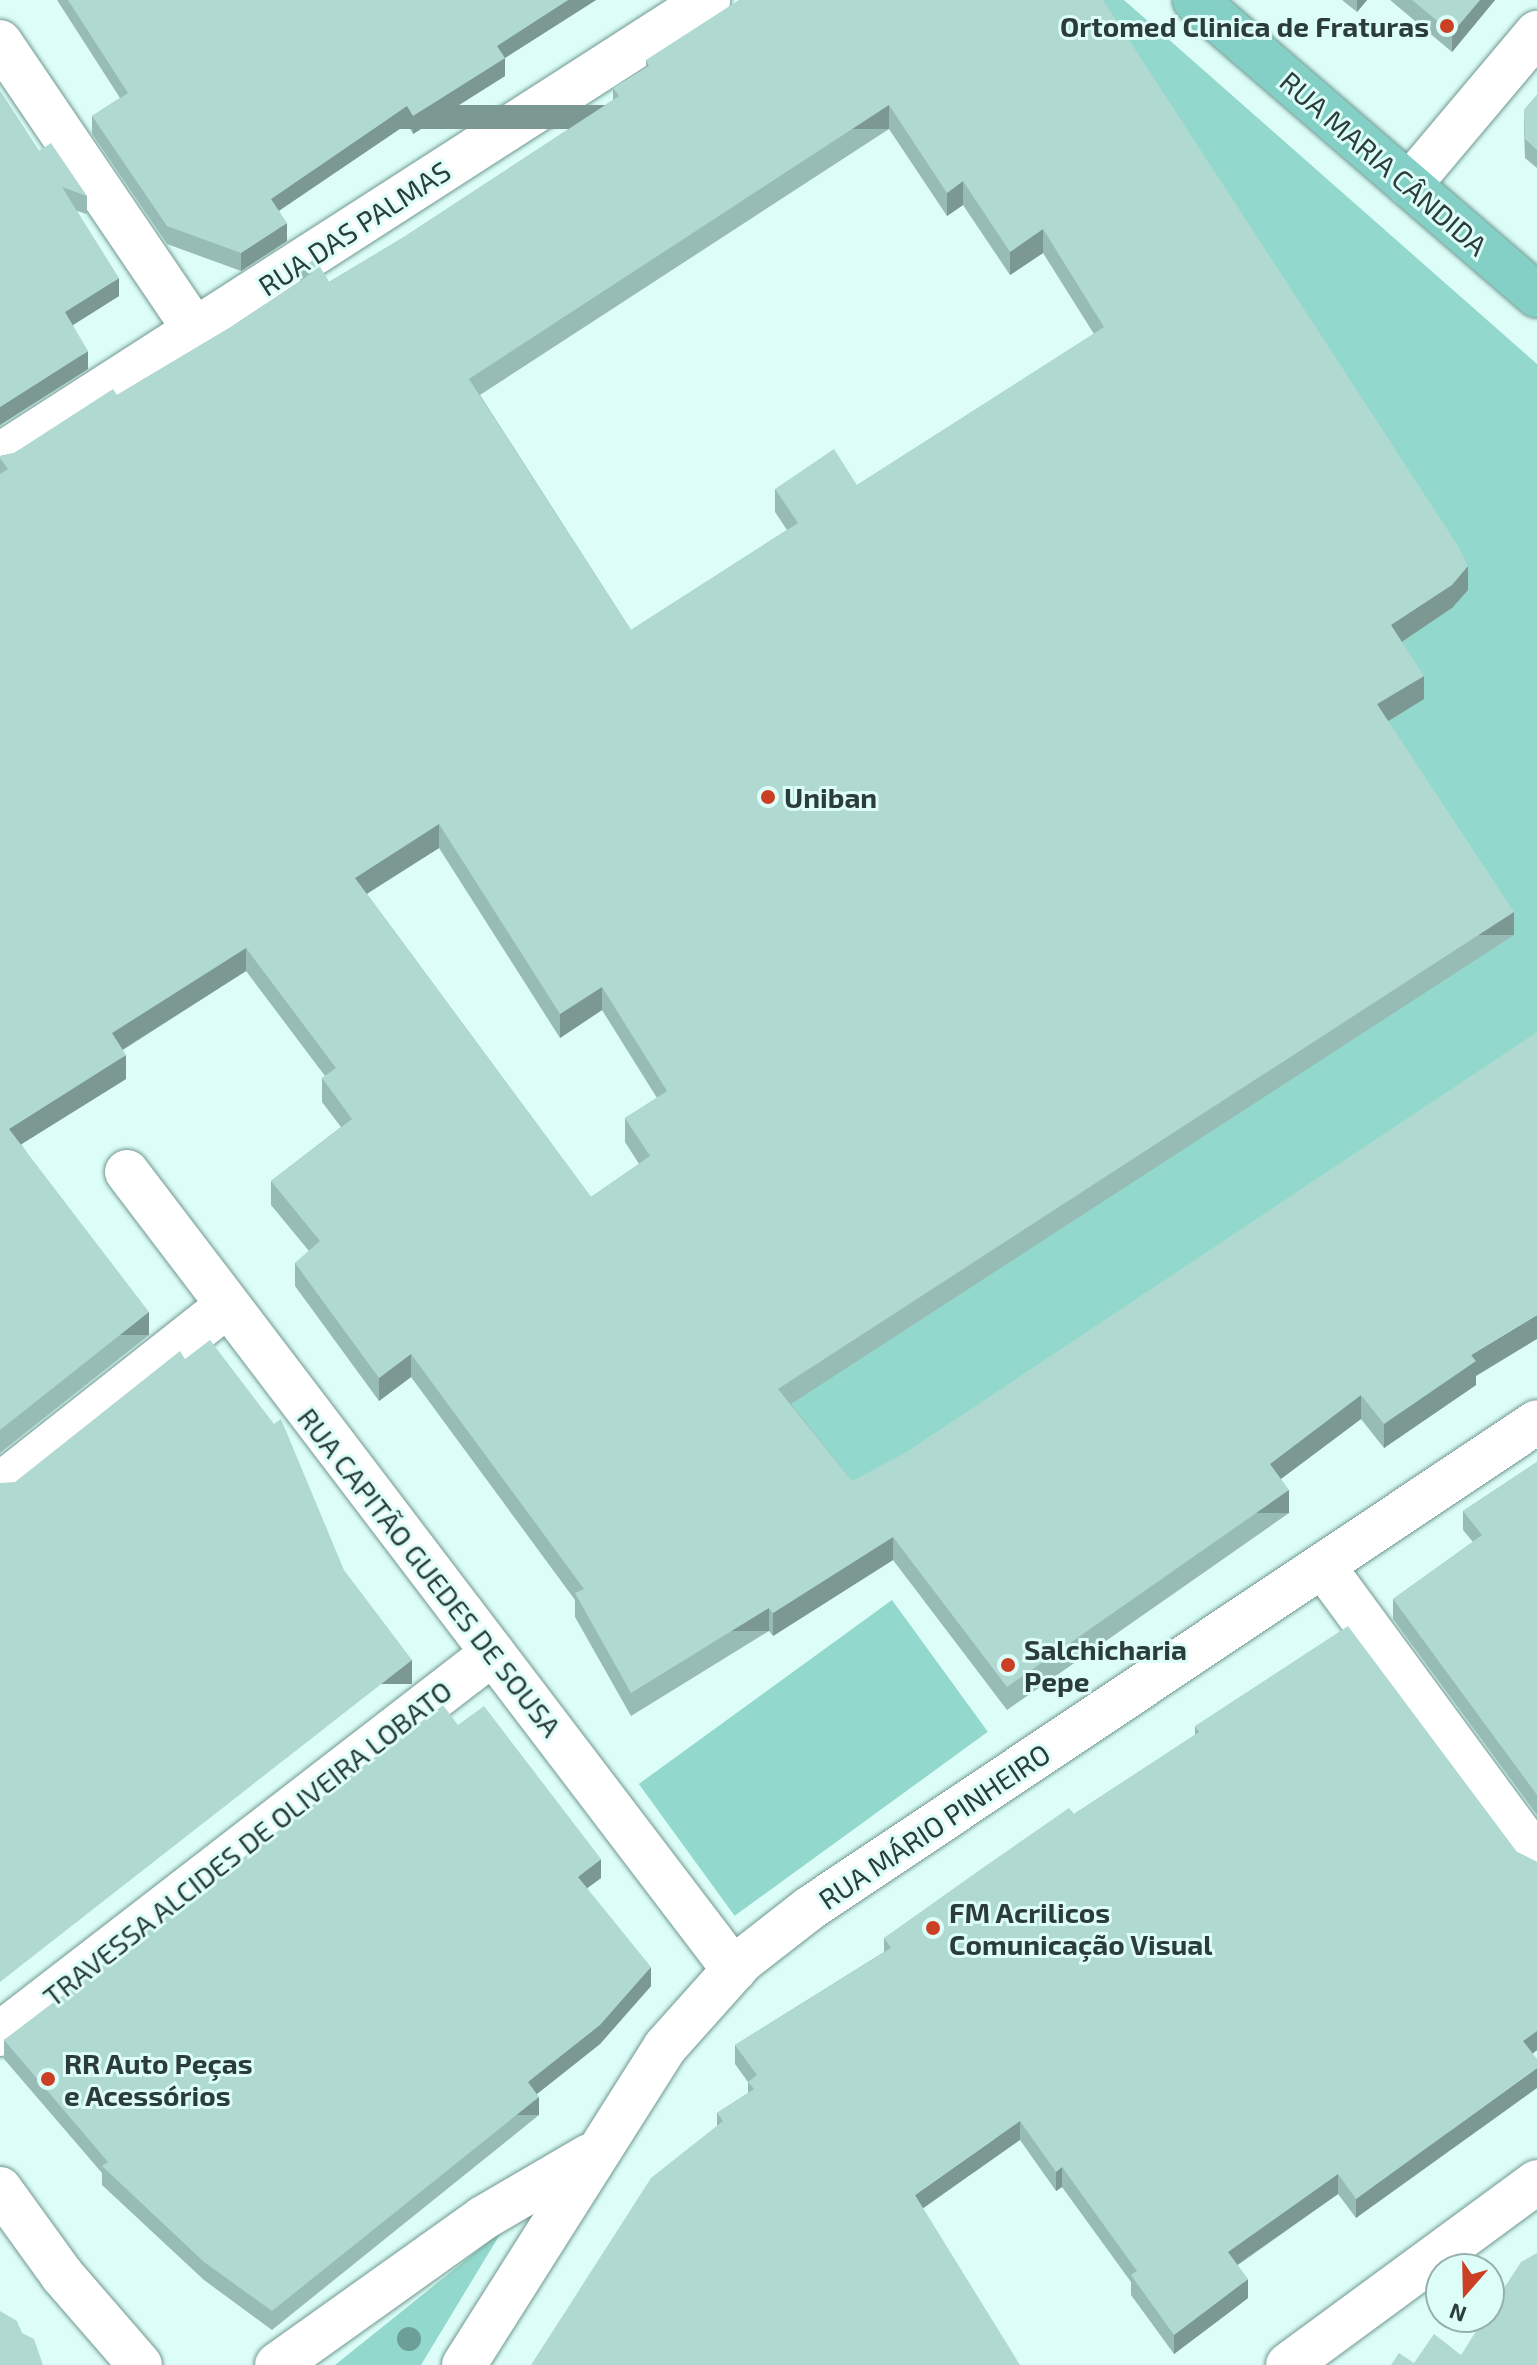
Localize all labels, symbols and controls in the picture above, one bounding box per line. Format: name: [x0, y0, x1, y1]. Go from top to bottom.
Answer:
place label: Ortomed Clinica de Fraturas: [1060, 9, 1429, 43]
marker: Ortomed Clinica de Fraturas: [1436, 15, 1458, 37]
street label: RUA MARIA CÂNDIDA: [1273, 63, 1495, 263]
street label: RUA DAS PALMAS: [252, 153, 456, 303]
place label: Uniban: [784, 780, 877, 814]
marker: Uniban: [759, 788, 777, 806]
street label: RUA CAPITÃO GUEDES DE SOUSA: [291, 1401, 569, 1743]
place label: Salchicharia Pepe: [1024, 1632, 1187, 1698]
marker: Salchicharia Pepe: [999, 1656, 1017, 1674]
street label: TRAVESSA ALCIDES DE OLIVEIRA LOBATO: [35, 1672, 459, 2014]
street label: RUA MÁRIO PINHEIRO: [812, 1736, 1056, 1916]
place label: FM Acrilicos Comunicação Visual: [949, 1895, 1213, 1961]
marker: FM Acrilicos Comunicação Visual: [924, 1919, 942, 1937]
place label: RR Auto Peças e Acessórios: [64, 2046, 253, 2112]
marker: RR Auto Peças e Acessórios: [39, 2070, 57, 2088]
north arrow: [1425, 2253, 1505, 2333]
text: N: [1446, 2299, 1469, 2329]

